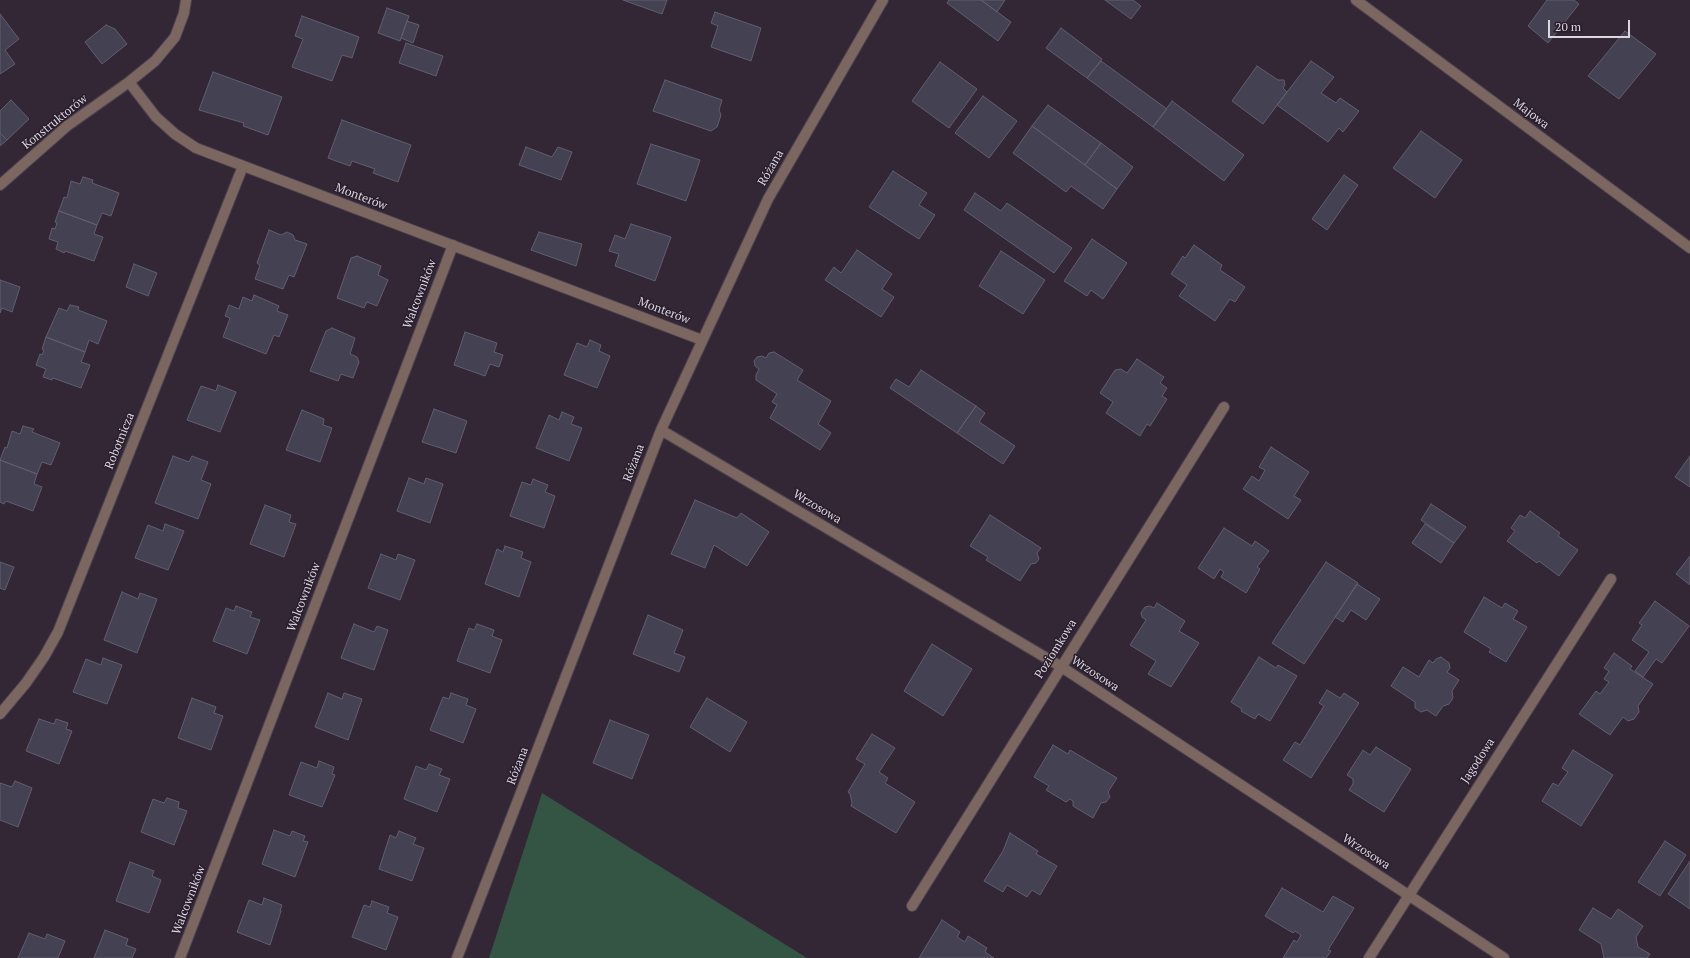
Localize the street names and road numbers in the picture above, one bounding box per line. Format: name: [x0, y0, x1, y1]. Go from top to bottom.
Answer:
street label: Konstruktorów: [20, 91, 90, 153]
street label: Majowa: [1510, 96, 1552, 132]
street label: Różana: [755, 148, 787, 188]
street label: Monterów: [333, 181, 389, 213]
street label: Walcowników: [400, 257, 440, 331]
street label: Monterów: [636, 295, 692, 327]
street label: Robotnicza: [102, 411, 138, 471]
street label: Różana: [620, 442, 648, 484]
street label: Wrzosowa: [790, 487, 844, 527]
street label: Walcowników: [284, 560, 324, 634]
street label: Poziomkowa: [1032, 617, 1080, 681]
street label: Wrzosowa: [1068, 653, 1122, 695]
street label: Jagodowa: [1458, 736, 1498, 786]
street label: Różana: [504, 745, 532, 787]
street label: Wrzosowa: [1339, 831, 1393, 873]
street label: Walcowników: [169, 863, 209, 937]

